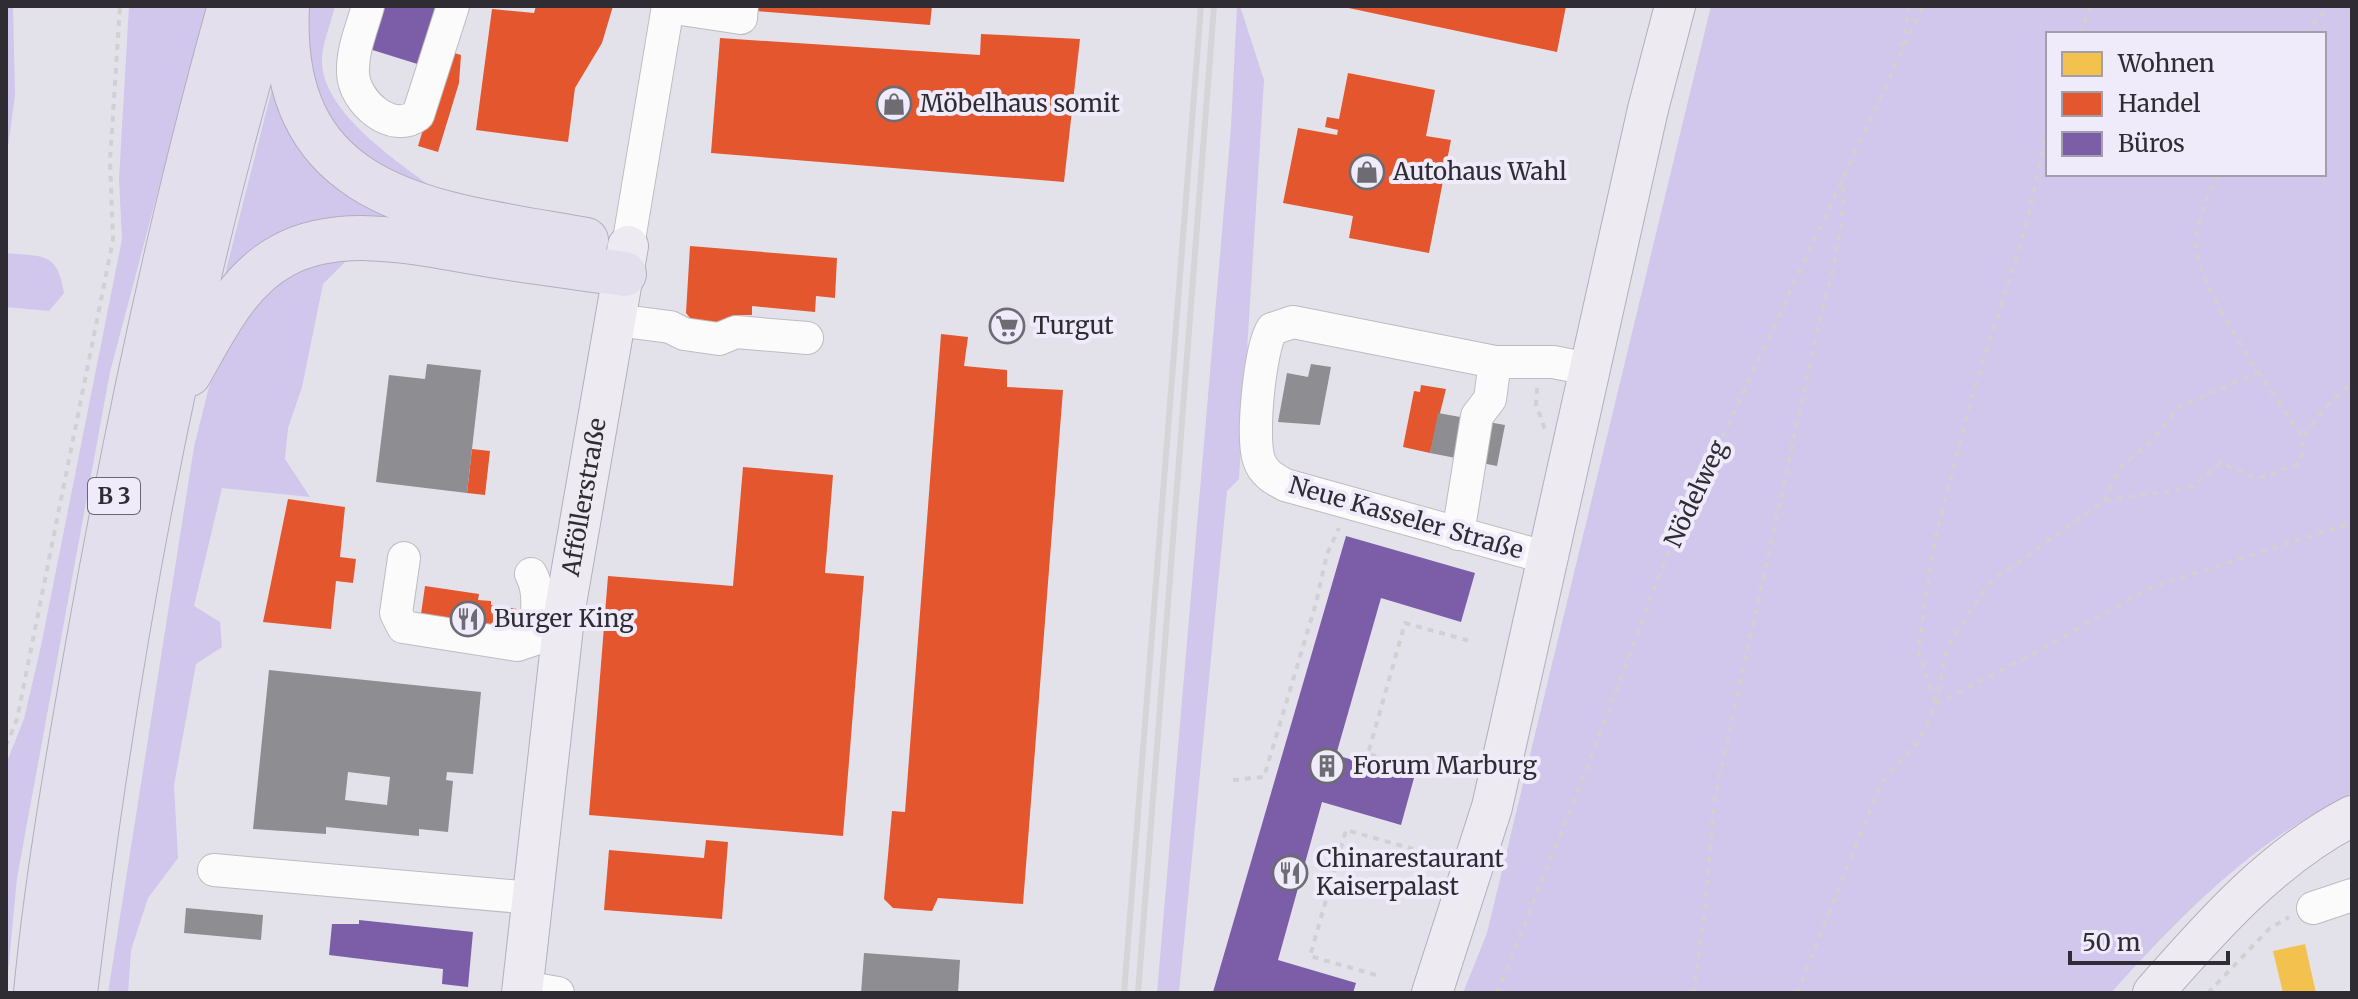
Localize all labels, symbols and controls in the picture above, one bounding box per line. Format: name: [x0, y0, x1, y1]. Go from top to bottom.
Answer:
legend: [2046, 32, 2326, 176]
text: Wohnen: [2117, 48, 2215, 79]
shop icon: Möbelhaus somit: [875, 85, 913, 123]
place label: Möbelhaus somit: [920, 88, 1120, 119]
text: Handel: [2118, 88, 2200, 119]
text: Büros: [2118, 128, 2185, 159]
shop icon: Autohaus Wahl: [1348, 153, 1386, 191]
place label: Autohaus Wahl: [1392, 156, 1567, 187]
supermarket icon: Turgut: [988, 307, 1026, 345]
place label: Turgut: [1033, 310, 1114, 341]
street label: Afföllerstraße: [555, 415, 613, 580]
street label: Nödelweg: [1657, 435, 1734, 552]
street label: Neue Kasseler Straße: [1285, 469, 1527, 566]
road number: B 3: [88, 478, 140, 514]
restaurant icon: Burger King: [449, 600, 487, 638]
place label: Burger King: [494, 603, 634, 634]
building icon: Forum Marburg: [1308, 747, 1346, 785]
place label: Forum Marburg: [1353, 750, 1538, 781]
place label: Chinarestaurant Kaiserpalast: [1316, 843, 1505, 902]
restaurant icon: Chinarestaurant Kaiserpalast: [1271, 854, 1309, 892]
scale bar: [2070, 915, 2228, 965]
text: 50 m: [2082, 927, 2141, 958]

